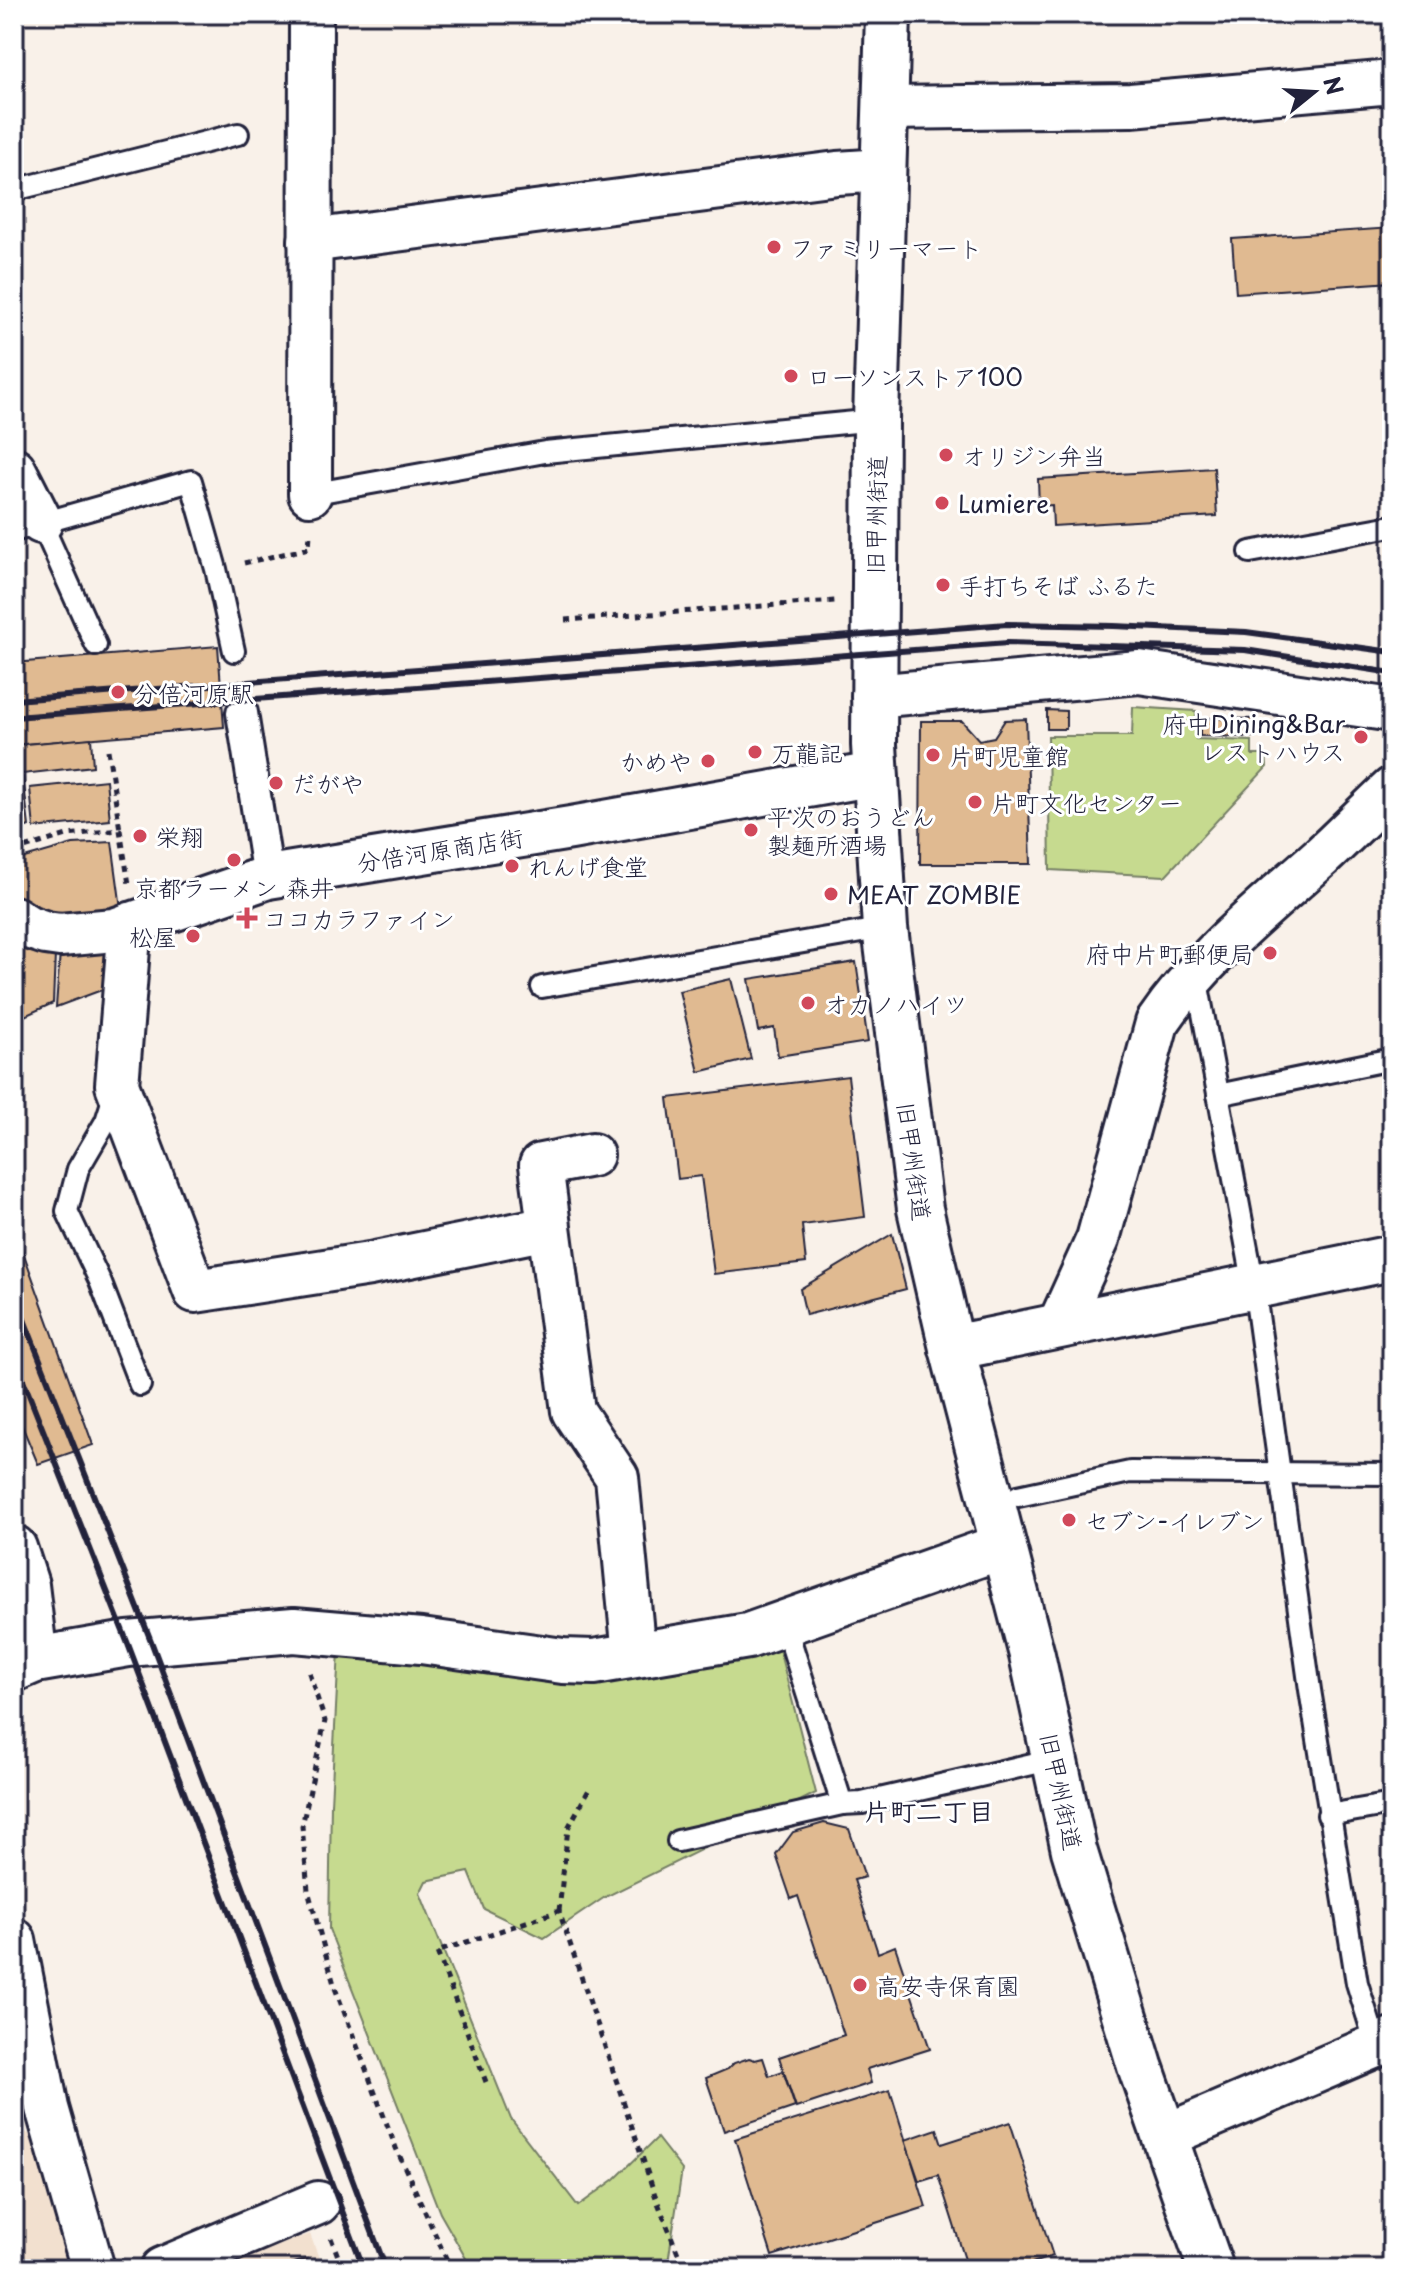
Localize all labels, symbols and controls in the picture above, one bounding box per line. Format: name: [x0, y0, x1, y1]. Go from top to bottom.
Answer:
north arrow: [1274, 52, 1354, 132]
text: N: [1316, 72, 1353, 99]
place label: ファミリーマート: [790, 229, 982, 265]
marker: ファミリーマート: [765, 238, 783, 256]
place label: ローソンストア100: [807, 358, 1023, 394]
marker: ローソンストア100: [782, 367, 800, 385]
place label: オリジン弁当: [962, 437, 1106, 473]
marker: オリジン弁当: [937, 446, 955, 464]
street label: 旧甲州街道: [856, 455, 894, 575]
place label: Lumiere: [958, 485, 1049, 521]
marker: Lumiere: [933, 494, 951, 512]
place label: 手打ちそば ふるた: [959, 567, 1158, 603]
marker: 手打ちそば ふるた: [934, 576, 952, 594]
place label: 分倍河原駅: [134, 674, 254, 710]
marker: 分倍河原駅: [109, 683, 127, 701]
place label: 府中Dining&Bar レストハウス: [1163, 705, 1345, 769]
marker: 府中Dining&Bar レストハウス: [1352, 728, 1370, 746]
place label: 万龍記: [771, 734, 843, 770]
place label: 片町児童館: [949, 737, 1069, 773]
place label: かめや: [620, 743, 692, 779]
marker: 万龍記: [746, 743, 764, 761]
marker: 片町児童館: [924, 746, 942, 764]
marker: かめや: [699, 752, 717, 770]
place label: だがや: [292, 765, 364, 801]
marker: だがや: [267, 774, 285, 792]
place label: 片町文化センター: [991, 784, 1182, 820]
marker: 片町文化センター: [966, 793, 984, 811]
place label: 平次のおうどん 製麺所酒場: [767, 798, 935, 862]
place label: 栄翔: [156, 818, 204, 854]
street label: 分倍河原商店街: [354, 818, 526, 880]
marker: 平次のおうどん 製麺所酒場: [742, 821, 760, 839]
marker: 栄翔: [131, 827, 149, 845]
place label: れんげ食堂: [528, 848, 648, 884]
marker: 京都ラーメン 森井: [225, 851, 243, 869]
marker: れんげ食堂: [503, 857, 521, 875]
place label: 京都ラーメン 森井: [134, 869, 334, 905]
place label: MEAT ZOMBIE: [847, 876, 1021, 912]
marker: MEAT ZOMBIE: [822, 885, 840, 903]
place label: ココカラファイン: [263, 900, 455, 936]
marker: ココカラファイン: [238, 909, 256, 927]
place label: 松屋: [129, 918, 177, 954]
marker: 松屋: [184, 927, 202, 945]
place label: 府中片町郵便局: [1086, 935, 1254, 971]
marker: 府中片町郵便局: [1261, 944, 1279, 962]
place label: オカノハイツ: [824, 985, 968, 1021]
marker: オカノハイツ: [799, 994, 817, 1012]
street label: 旧甲州街道: [889, 1099, 941, 1223]
place label: セブン-イレブン: [1085, 1502, 1265, 1538]
marker: セブン-イレブン: [1060, 1511, 1078, 1529]
street label: 旧甲州街道: [1032, 1729, 1092, 1853]
district label: 片町二丁目: [864, 1791, 994, 1830]
place label: 高安寺保育園: [876, 1967, 1020, 2003]
marker: 高安寺保育園: [851, 1976, 869, 1994]

